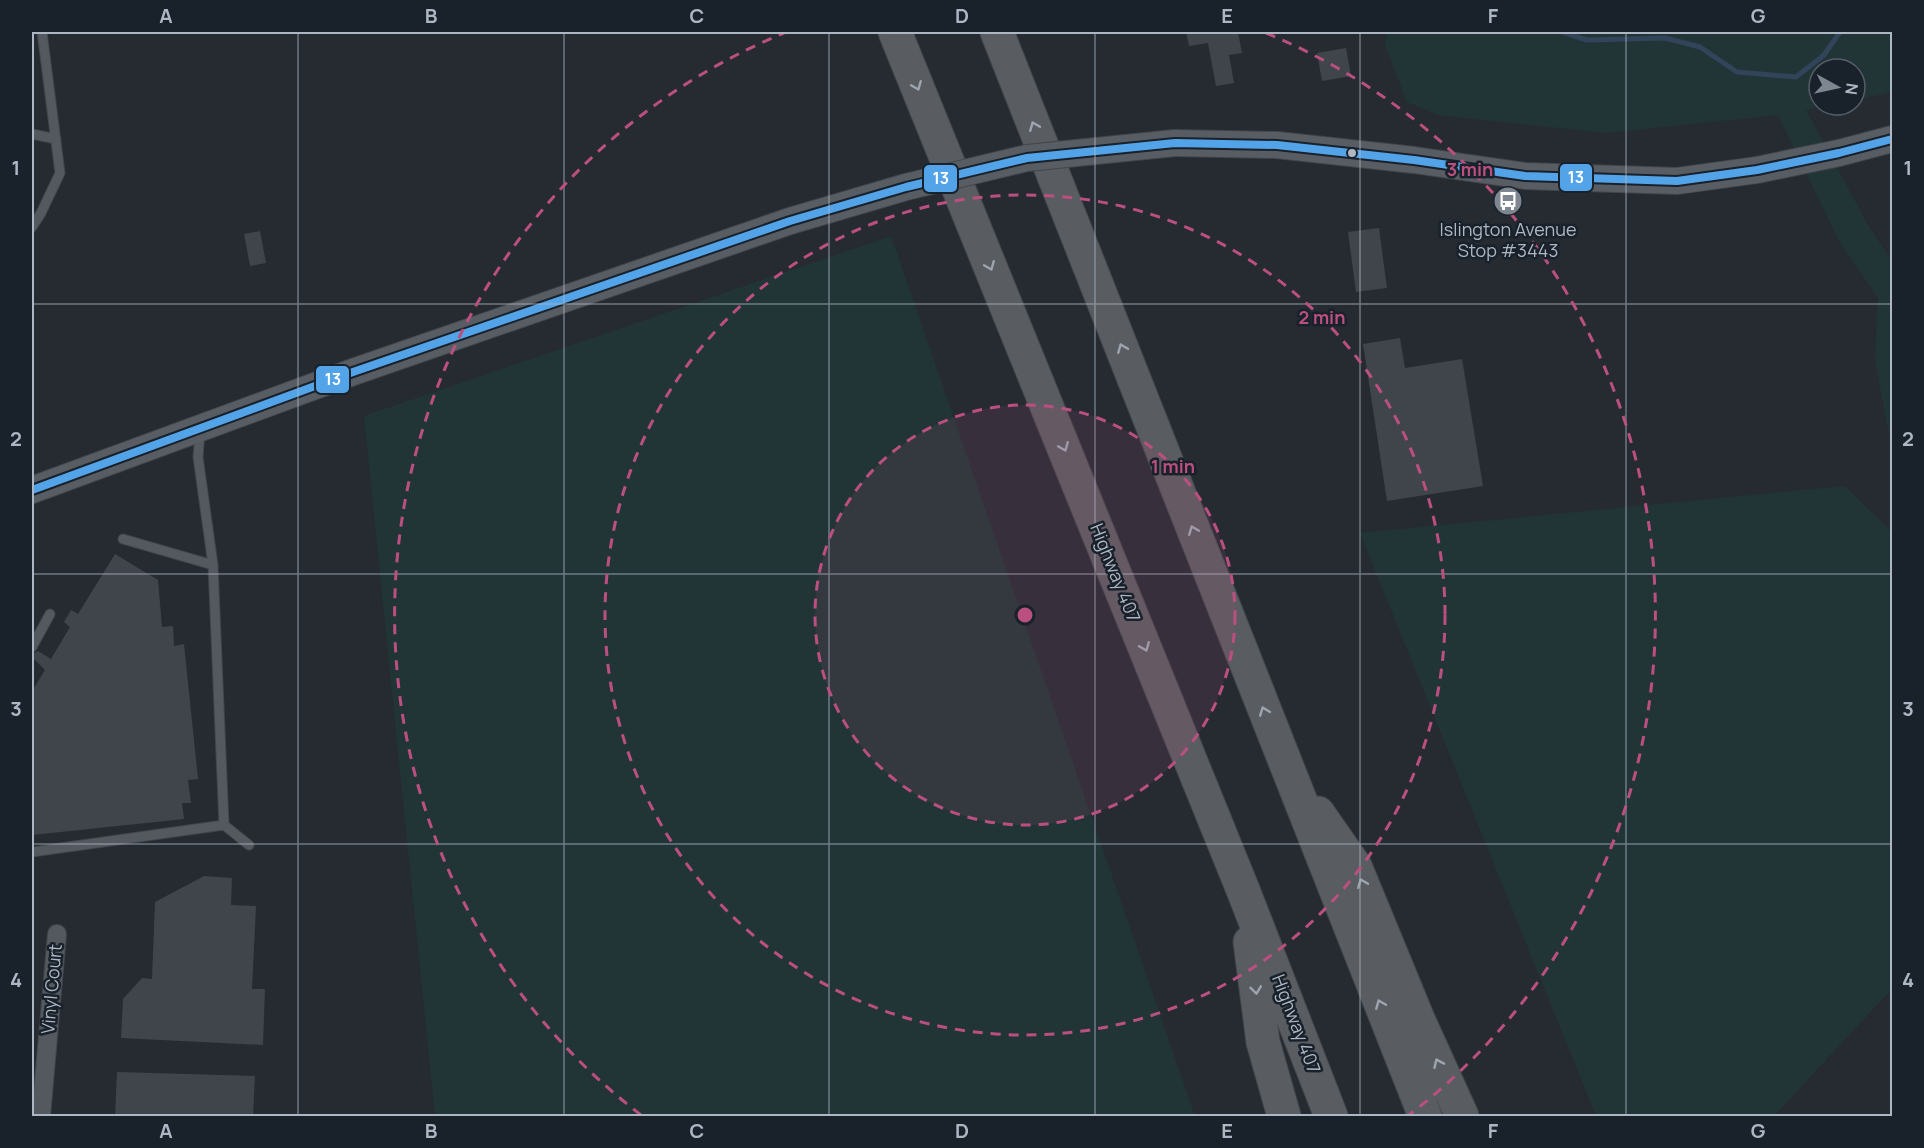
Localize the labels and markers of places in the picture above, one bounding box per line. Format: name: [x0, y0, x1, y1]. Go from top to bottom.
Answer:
unlabelled marker: [1346, 147, 1358, 159]
bus stop icon: Islington Avenue Stop #3443: [1492, 185, 1524, 217]
place label: Islington Avenue Stop #3443: [1440, 217, 1576, 262]
centre of rings: [1015, 605, 1035, 625]

